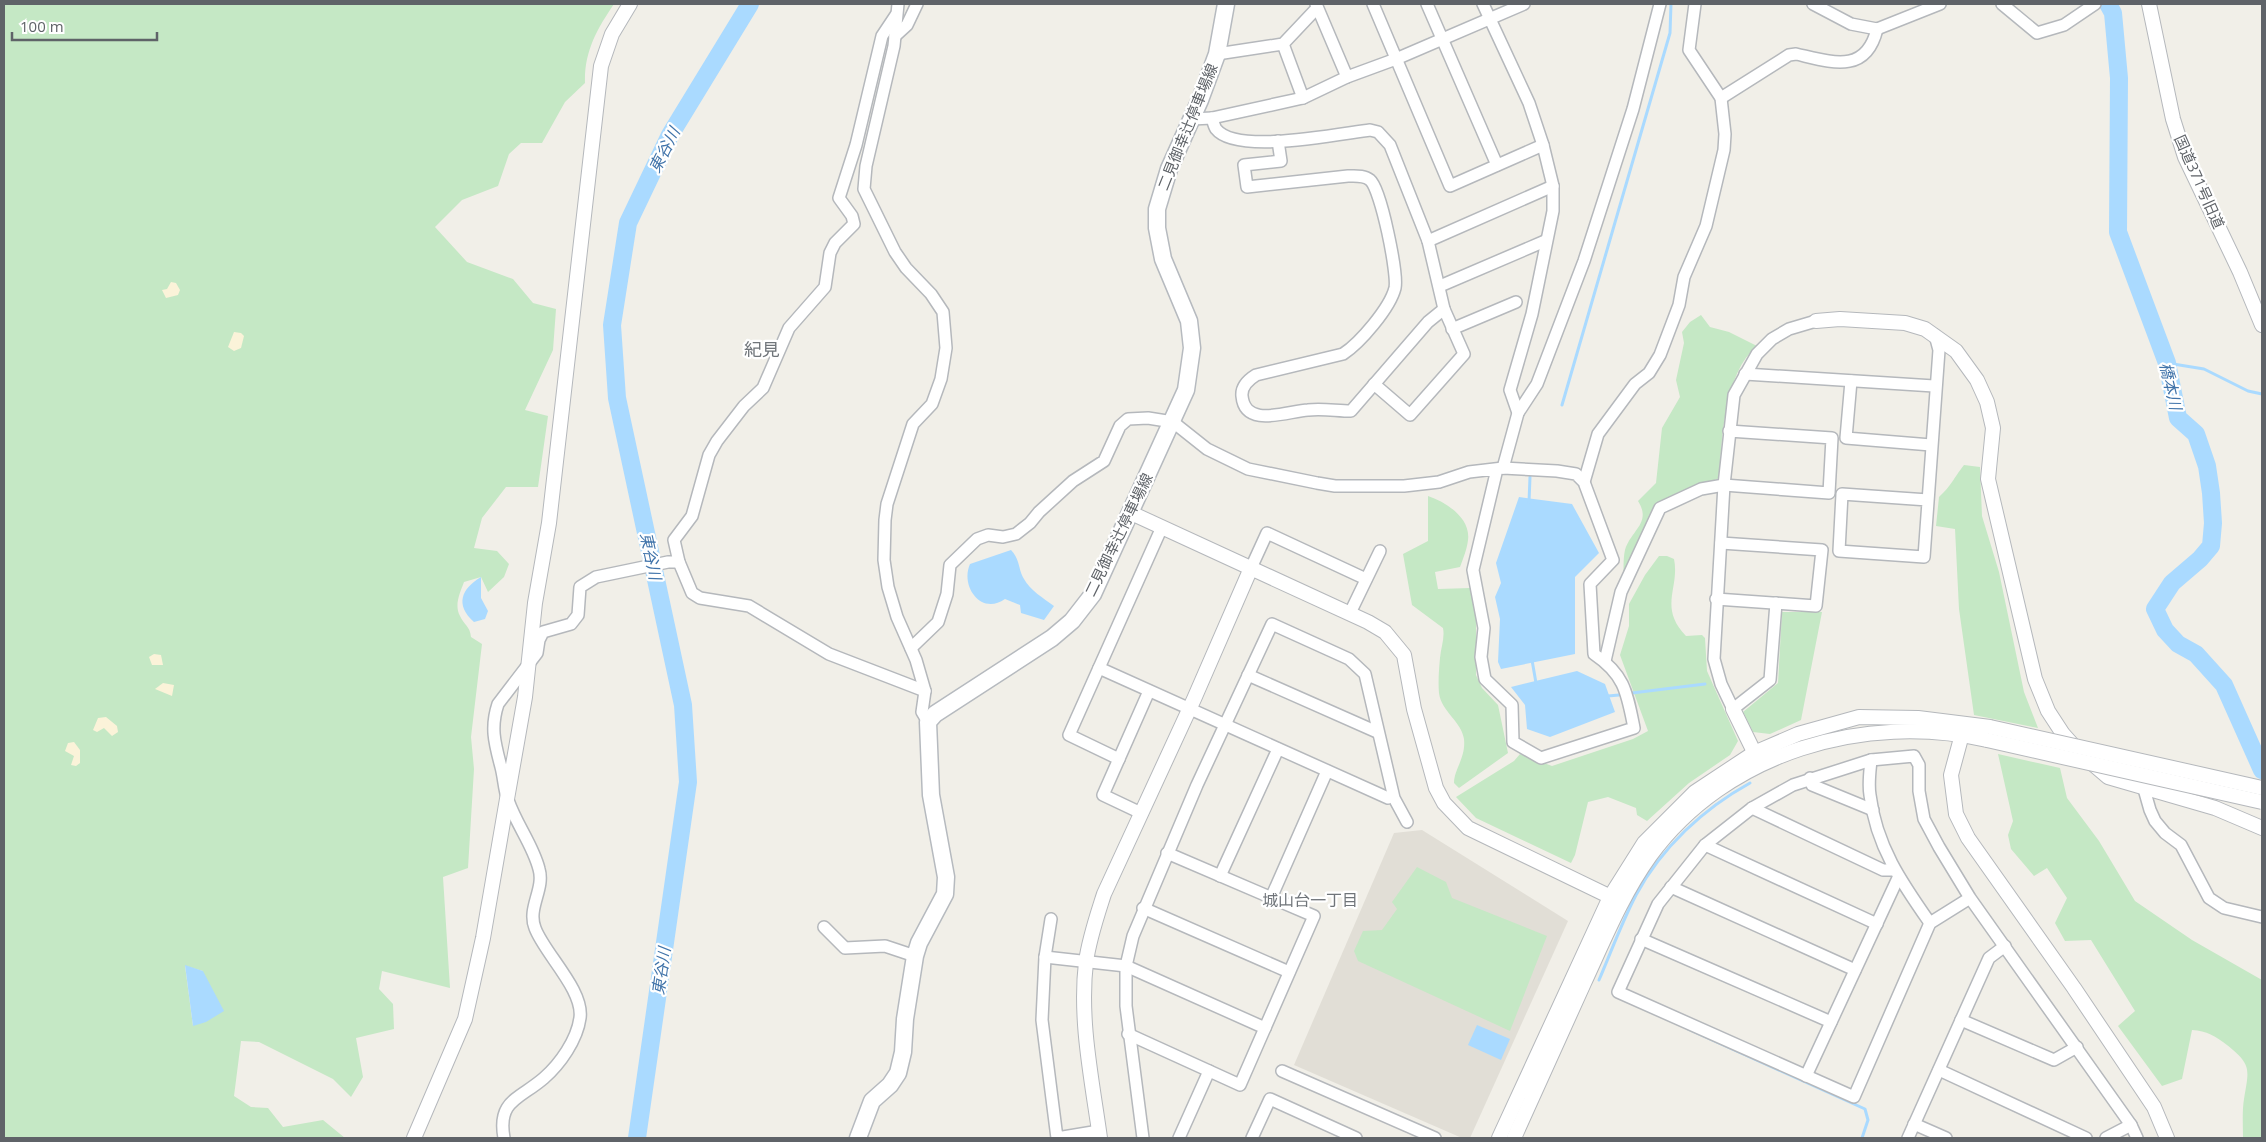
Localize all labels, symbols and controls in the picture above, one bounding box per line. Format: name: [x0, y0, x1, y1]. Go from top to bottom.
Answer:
scale bar: [12, 10, 158, 42]
text: 100 m: [20, 16, 64, 36]
street label: 二見御幸辻停車場線: [1153, 60, 1222, 193]
water label: 東谷川: [643, 122, 686, 176]
street label: 国道371号旧道: [2170, 132, 2230, 232]
district label: 紀見: [744, 337, 780, 361]
water label: 橋本川: [2155, 360, 2188, 414]
street label: 二見御幸辻停車場線: [1080, 470, 1157, 600]
water label: 東谷川: [635, 530, 667, 584]
district label: 城山台一丁目: [1262, 889, 1358, 911]
water label: 東谷川: [647, 944, 676, 996]

